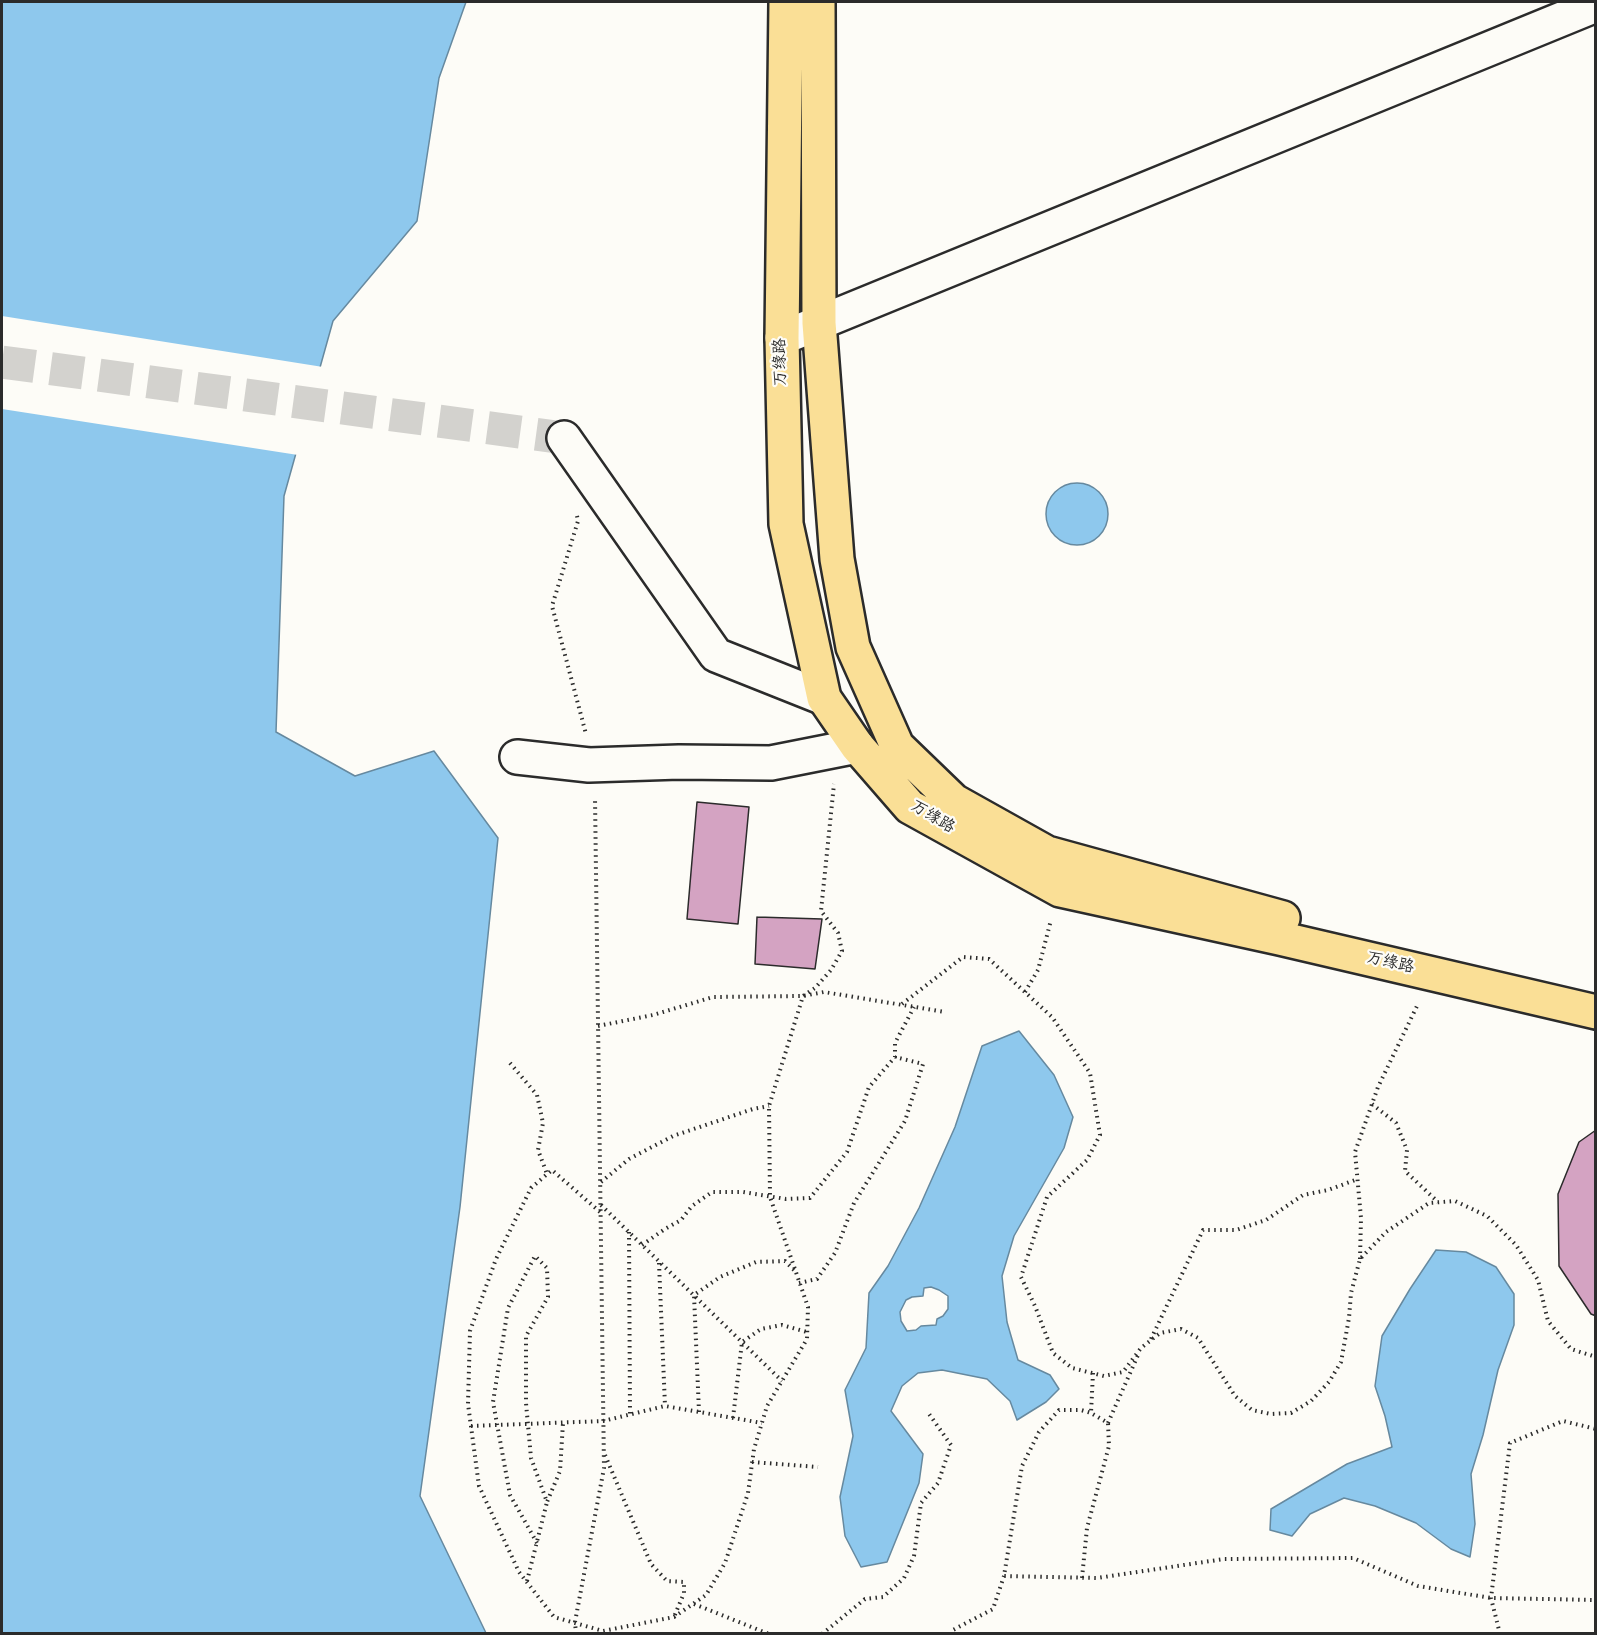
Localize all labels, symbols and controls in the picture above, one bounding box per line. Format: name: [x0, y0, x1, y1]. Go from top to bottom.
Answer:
street label: 万缘路: [772, 338, 792, 386]
street label: 万缘路: [906, 797, 958, 839]
street label: 万缘路: [1364, 949, 1416, 979]

